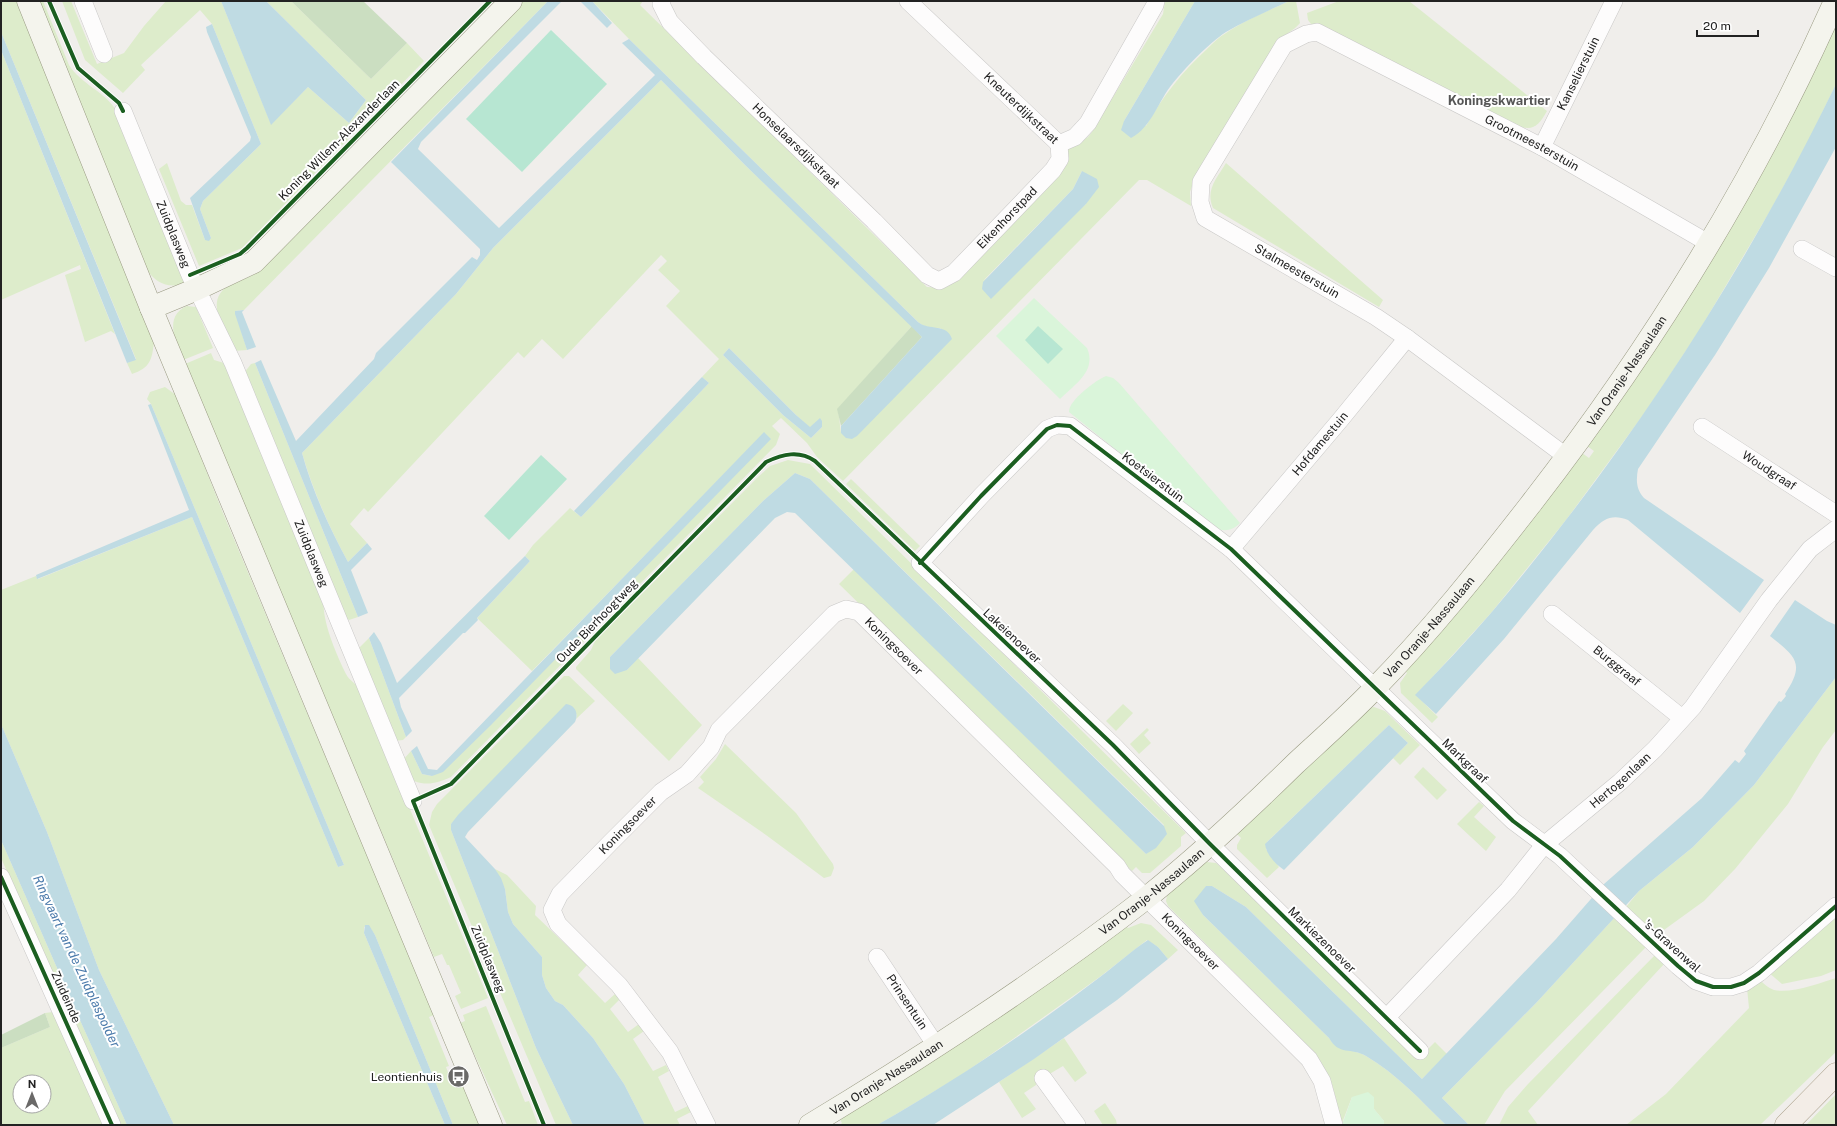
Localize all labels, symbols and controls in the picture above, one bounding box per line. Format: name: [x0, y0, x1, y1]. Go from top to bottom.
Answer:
scale bar: [1697, 12, 1758, 38]
text: 20 m: [1703, 19, 1731, 33]
street label: Kanselierstuin: [1554, 34, 1602, 112]
street label: Kneuterdijkstraat: [981, 70, 1062, 147]
street label: Koning Willem-Alexanderlaan: [276, 77, 402, 203]
district label: Koningskwartier: [1448, 93, 1551, 108]
street label: Honselaarsdijkstraat: [749, 100, 843, 191]
street label: Grootmeesterstuin: [1482, 112, 1582, 174]
street label: Eikenhorstpad: [974, 184, 1040, 252]
street label: Zuidplasweg: [153, 198, 193, 270]
street label: Stalmeesterstuin: [1252, 241, 1342, 301]
street label: Van Oranje-Nassaulaan: [1584, 313, 1670, 429]
street label: Hofdamestuin: [1289, 409, 1351, 478]
street label: Woudgraaf: [1739, 448, 1799, 493]
street label: Koetsierstuin: [1119, 449, 1187, 505]
street label: Zuidplasweg: [291, 518, 331, 589]
street label: Van Oranje-Nassaulaan: [1381, 574, 1478, 681]
street label: Oude Bierhoogtweg: [553, 576, 641, 666]
street label: Lakeienoever: [980, 606, 1044, 667]
street label: Koningsoever: [862, 615, 926, 678]
street label: Burggraaf: [1590, 643, 1644, 689]
street label: Markgraaf: [1439, 736, 1491, 786]
street label: Hertogenlaan: [1587, 750, 1654, 811]
street label: Koningsoever: [596, 793, 660, 857]
street label: Van Oranje-Nassaulaan: [1096, 845, 1207, 938]
water label: Ringvaart van de Zuidplaspolder: [30, 873, 123, 1050]
street label: Markiezenoever: [1285, 904, 1359, 976]
street label: Koningsoever: [1159, 910, 1223, 974]
street label: 's-Gravenwal: [1641, 917, 1704, 975]
street label: Zuidplasweg: [468, 923, 508, 995]
street label: Zuideinde: [48, 969, 84, 1025]
street label: Prinsentuin: [884, 972, 930, 1032]
street label: Van Oranje-Nassaulaan: [827, 1037, 946, 1118]
bus stop icon: Leontienhuis: [445, 1064, 471, 1090]
place label: Leontienhuis: [371, 1070, 442, 1084]
north arrow: [12, 1074, 52, 1114]
text: N: [28, 1078, 36, 1090]

